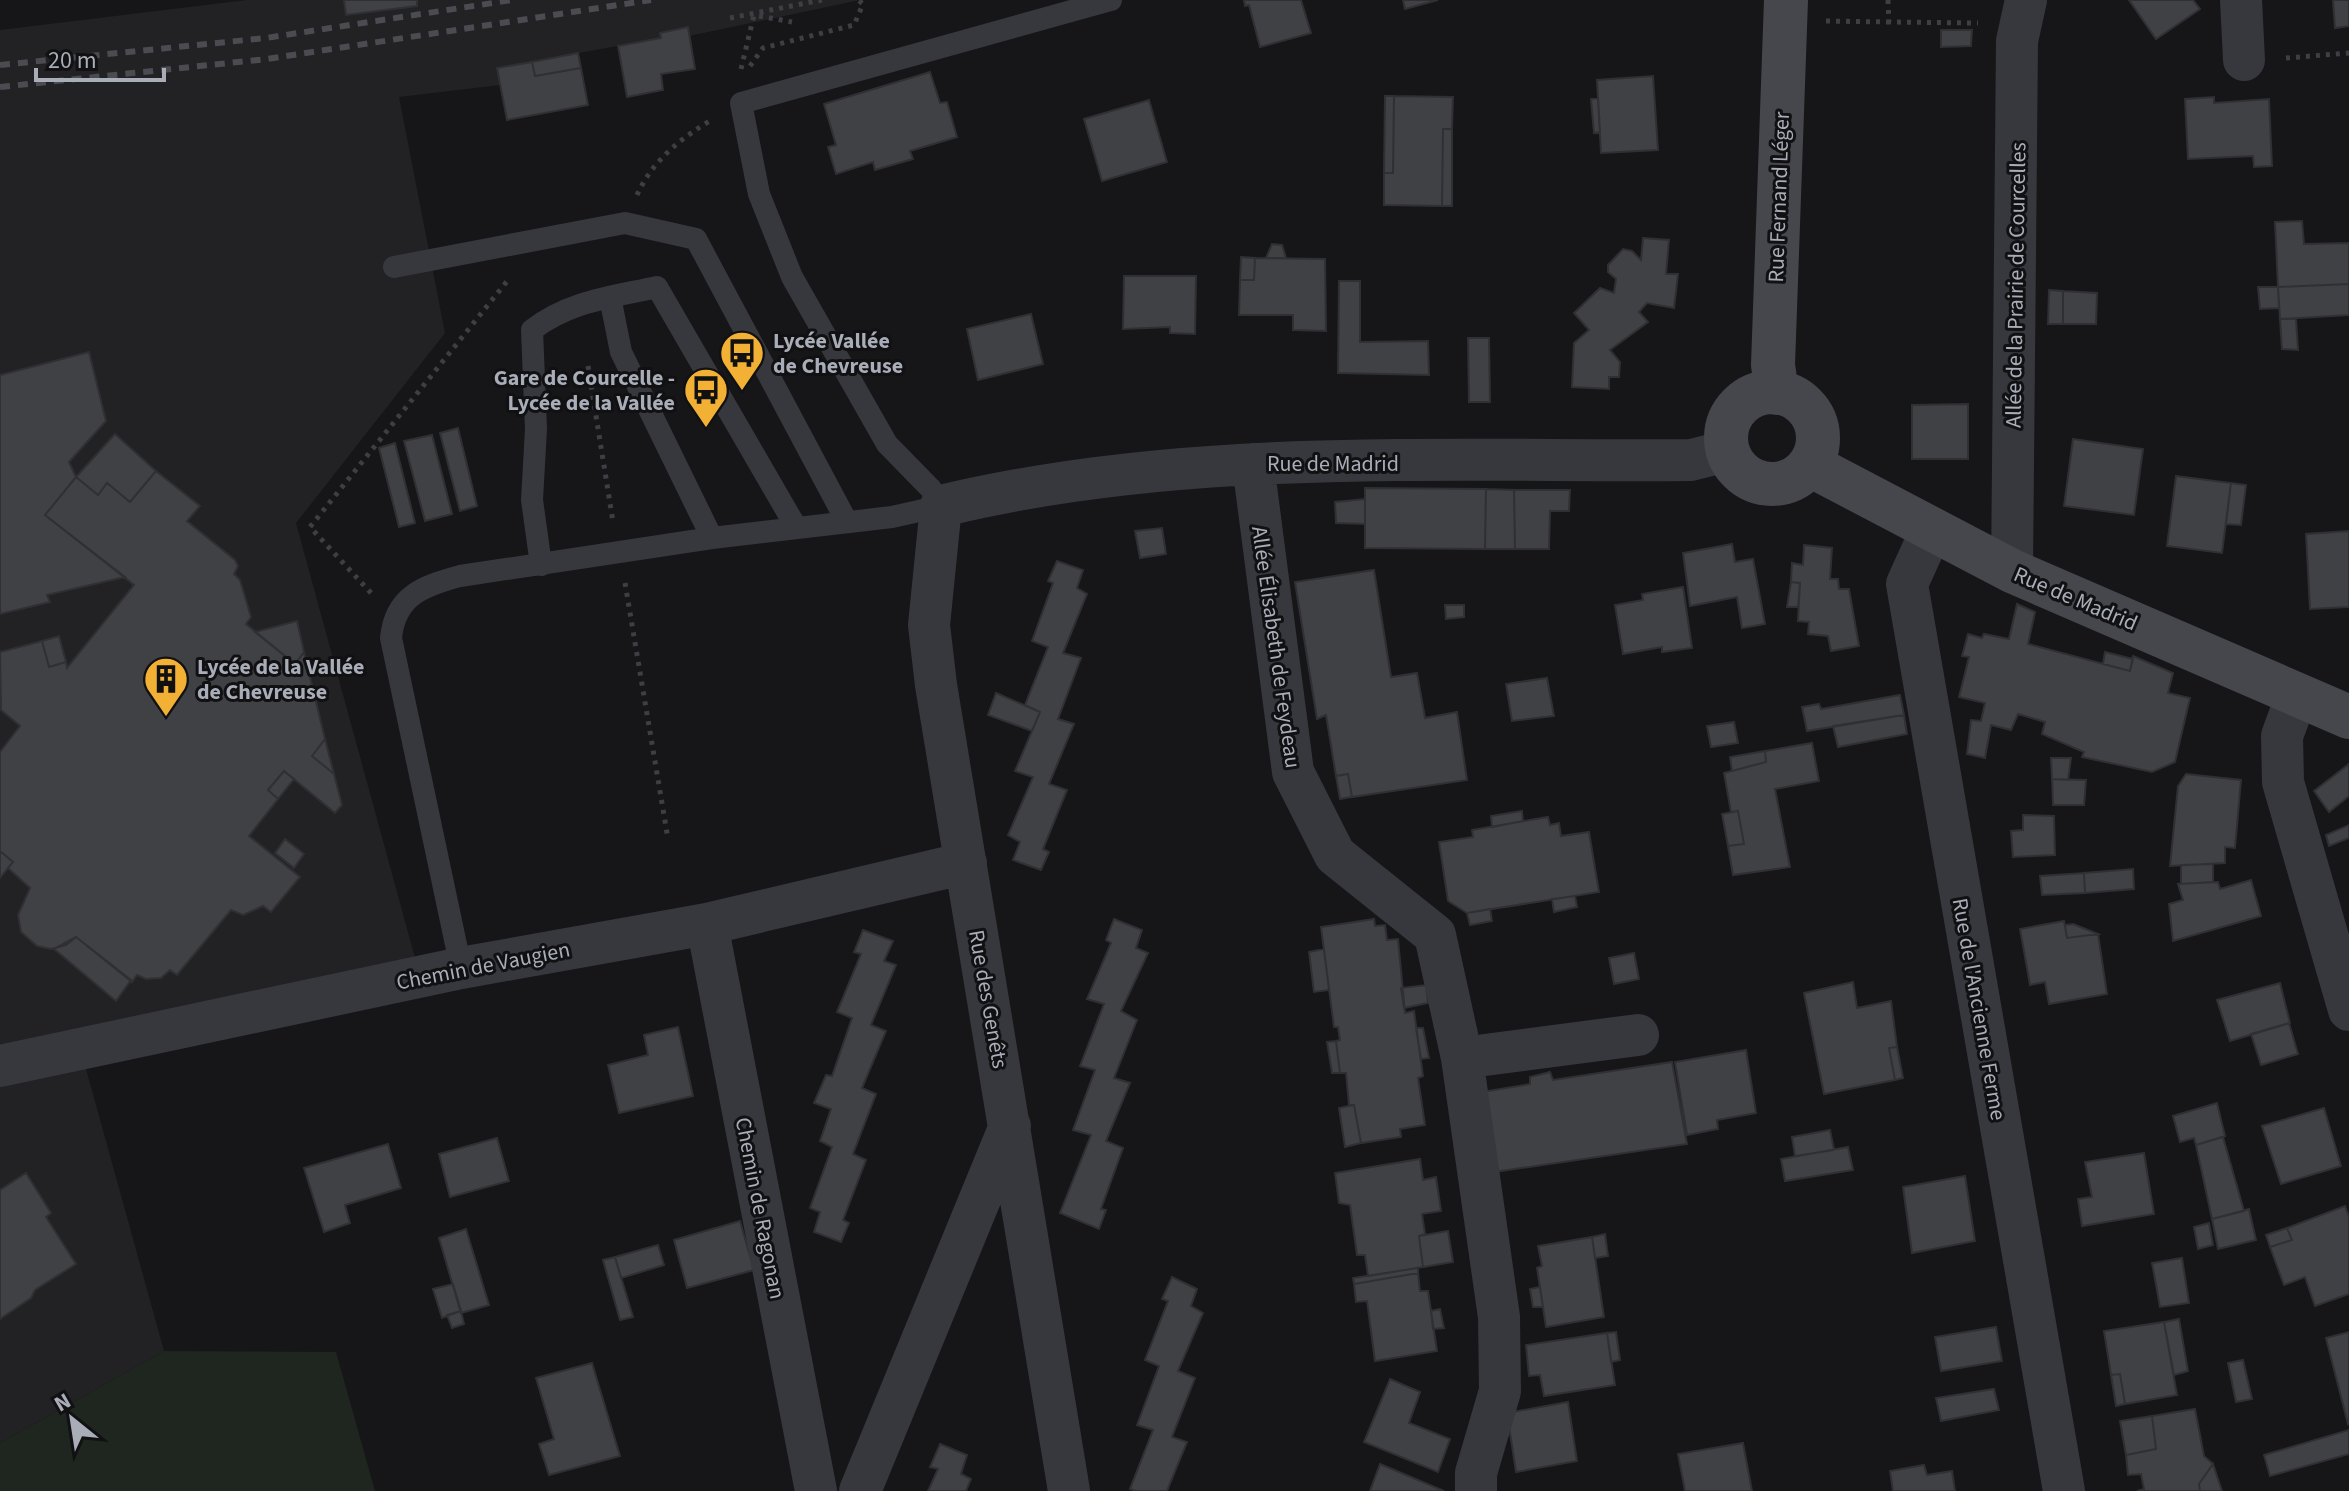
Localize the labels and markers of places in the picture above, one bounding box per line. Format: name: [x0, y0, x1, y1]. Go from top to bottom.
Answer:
place label: Lycée Vallée de Chevreuse: [773, 325, 903, 382]
bus stop icon: Lycée Vallée de Chevreuse: [718, 329, 766, 392]
place label: Gare de Courcelle - Lycée de la Vallée: [494, 362, 675, 419]
bus stop icon: Gare de Courcelle - Lycée de la Vallée: [682, 366, 730, 429]
place label: Lycée de la Vallée de Chevreuse: [197, 651, 365, 708]
building icon: Lycée de la Vallée de Chevreuse: [142, 655, 190, 718]

